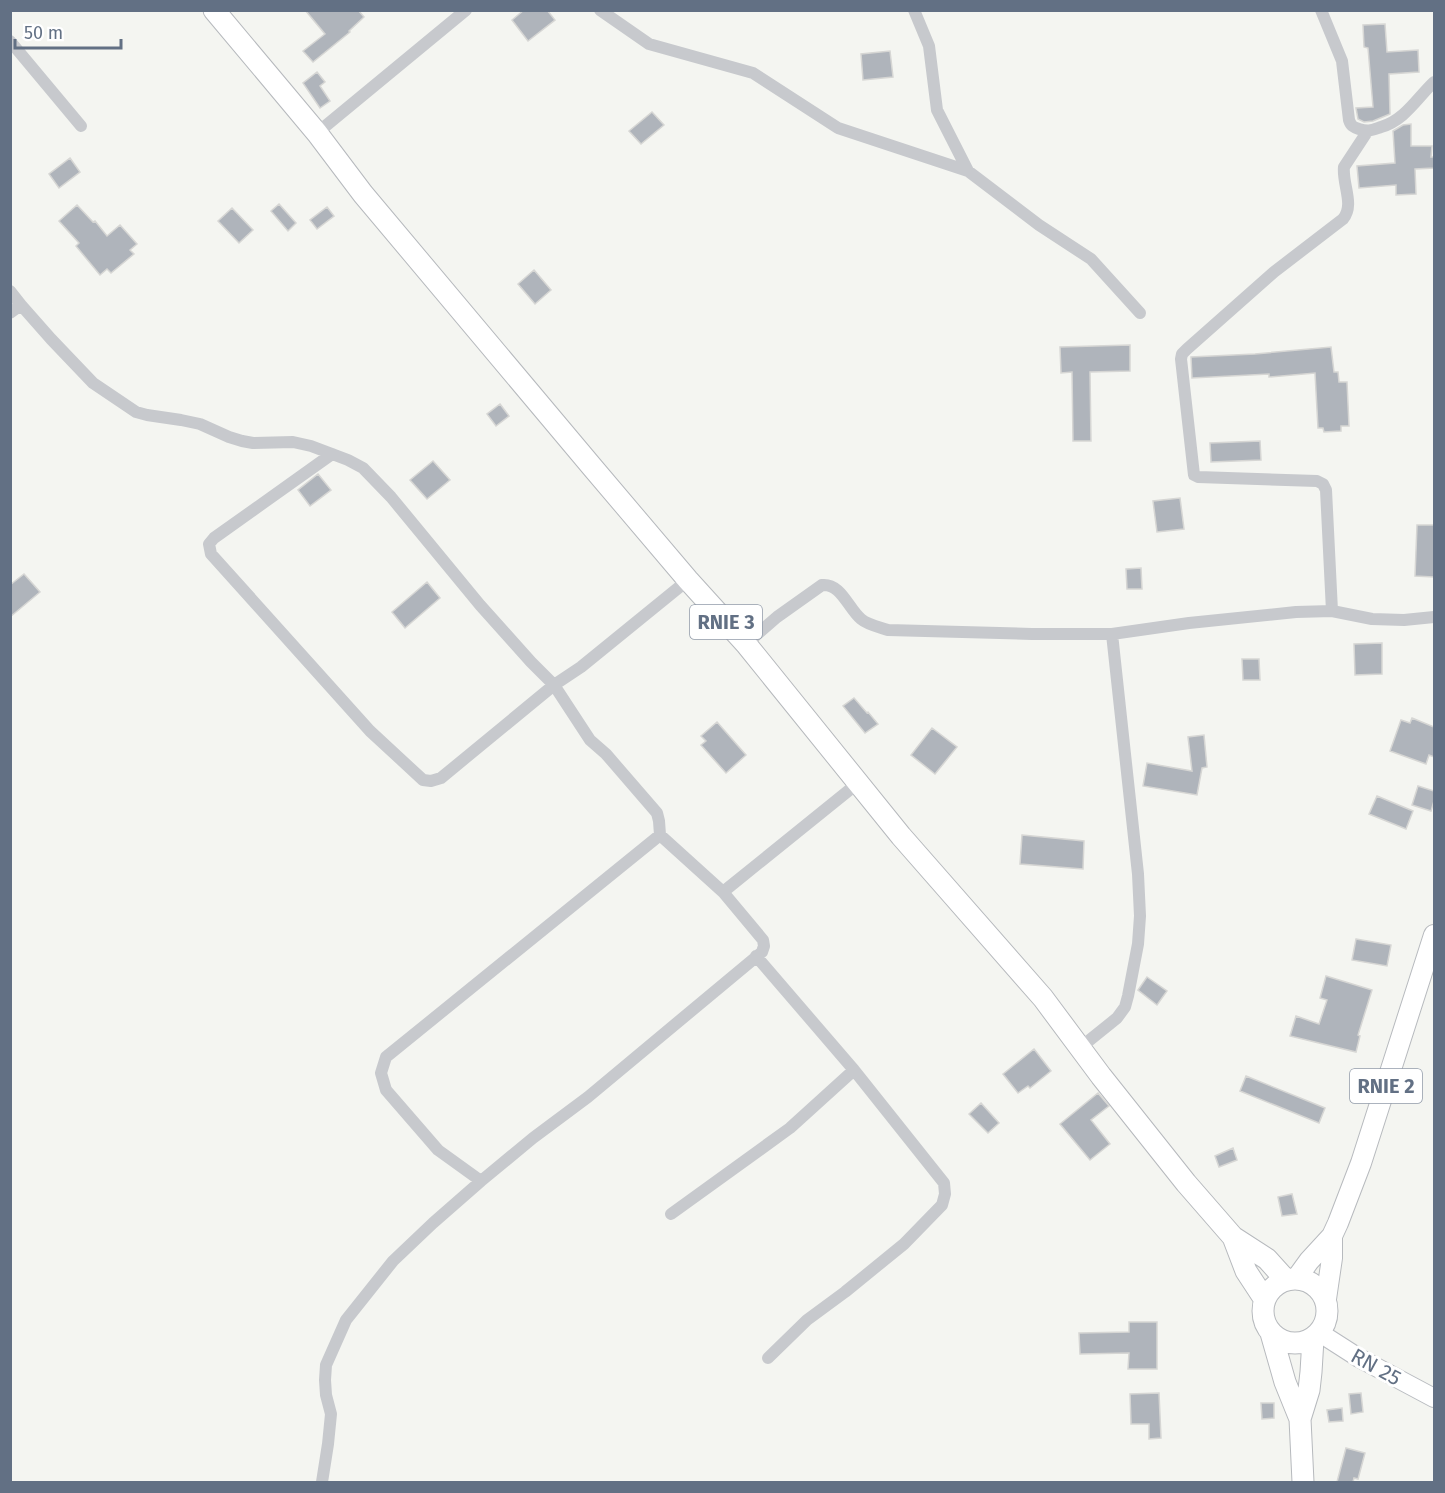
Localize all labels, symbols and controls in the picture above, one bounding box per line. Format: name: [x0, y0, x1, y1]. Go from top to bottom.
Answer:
scale bar: [15, 12, 122, 50]
text: 50 m: [24, 22, 63, 44]
road number: RNIE 3: [690, 605, 762, 639]
road number: RNIE 2: [1350, 1069, 1422, 1103]
street label: RN 25: [1346, 1343, 1406, 1391]

